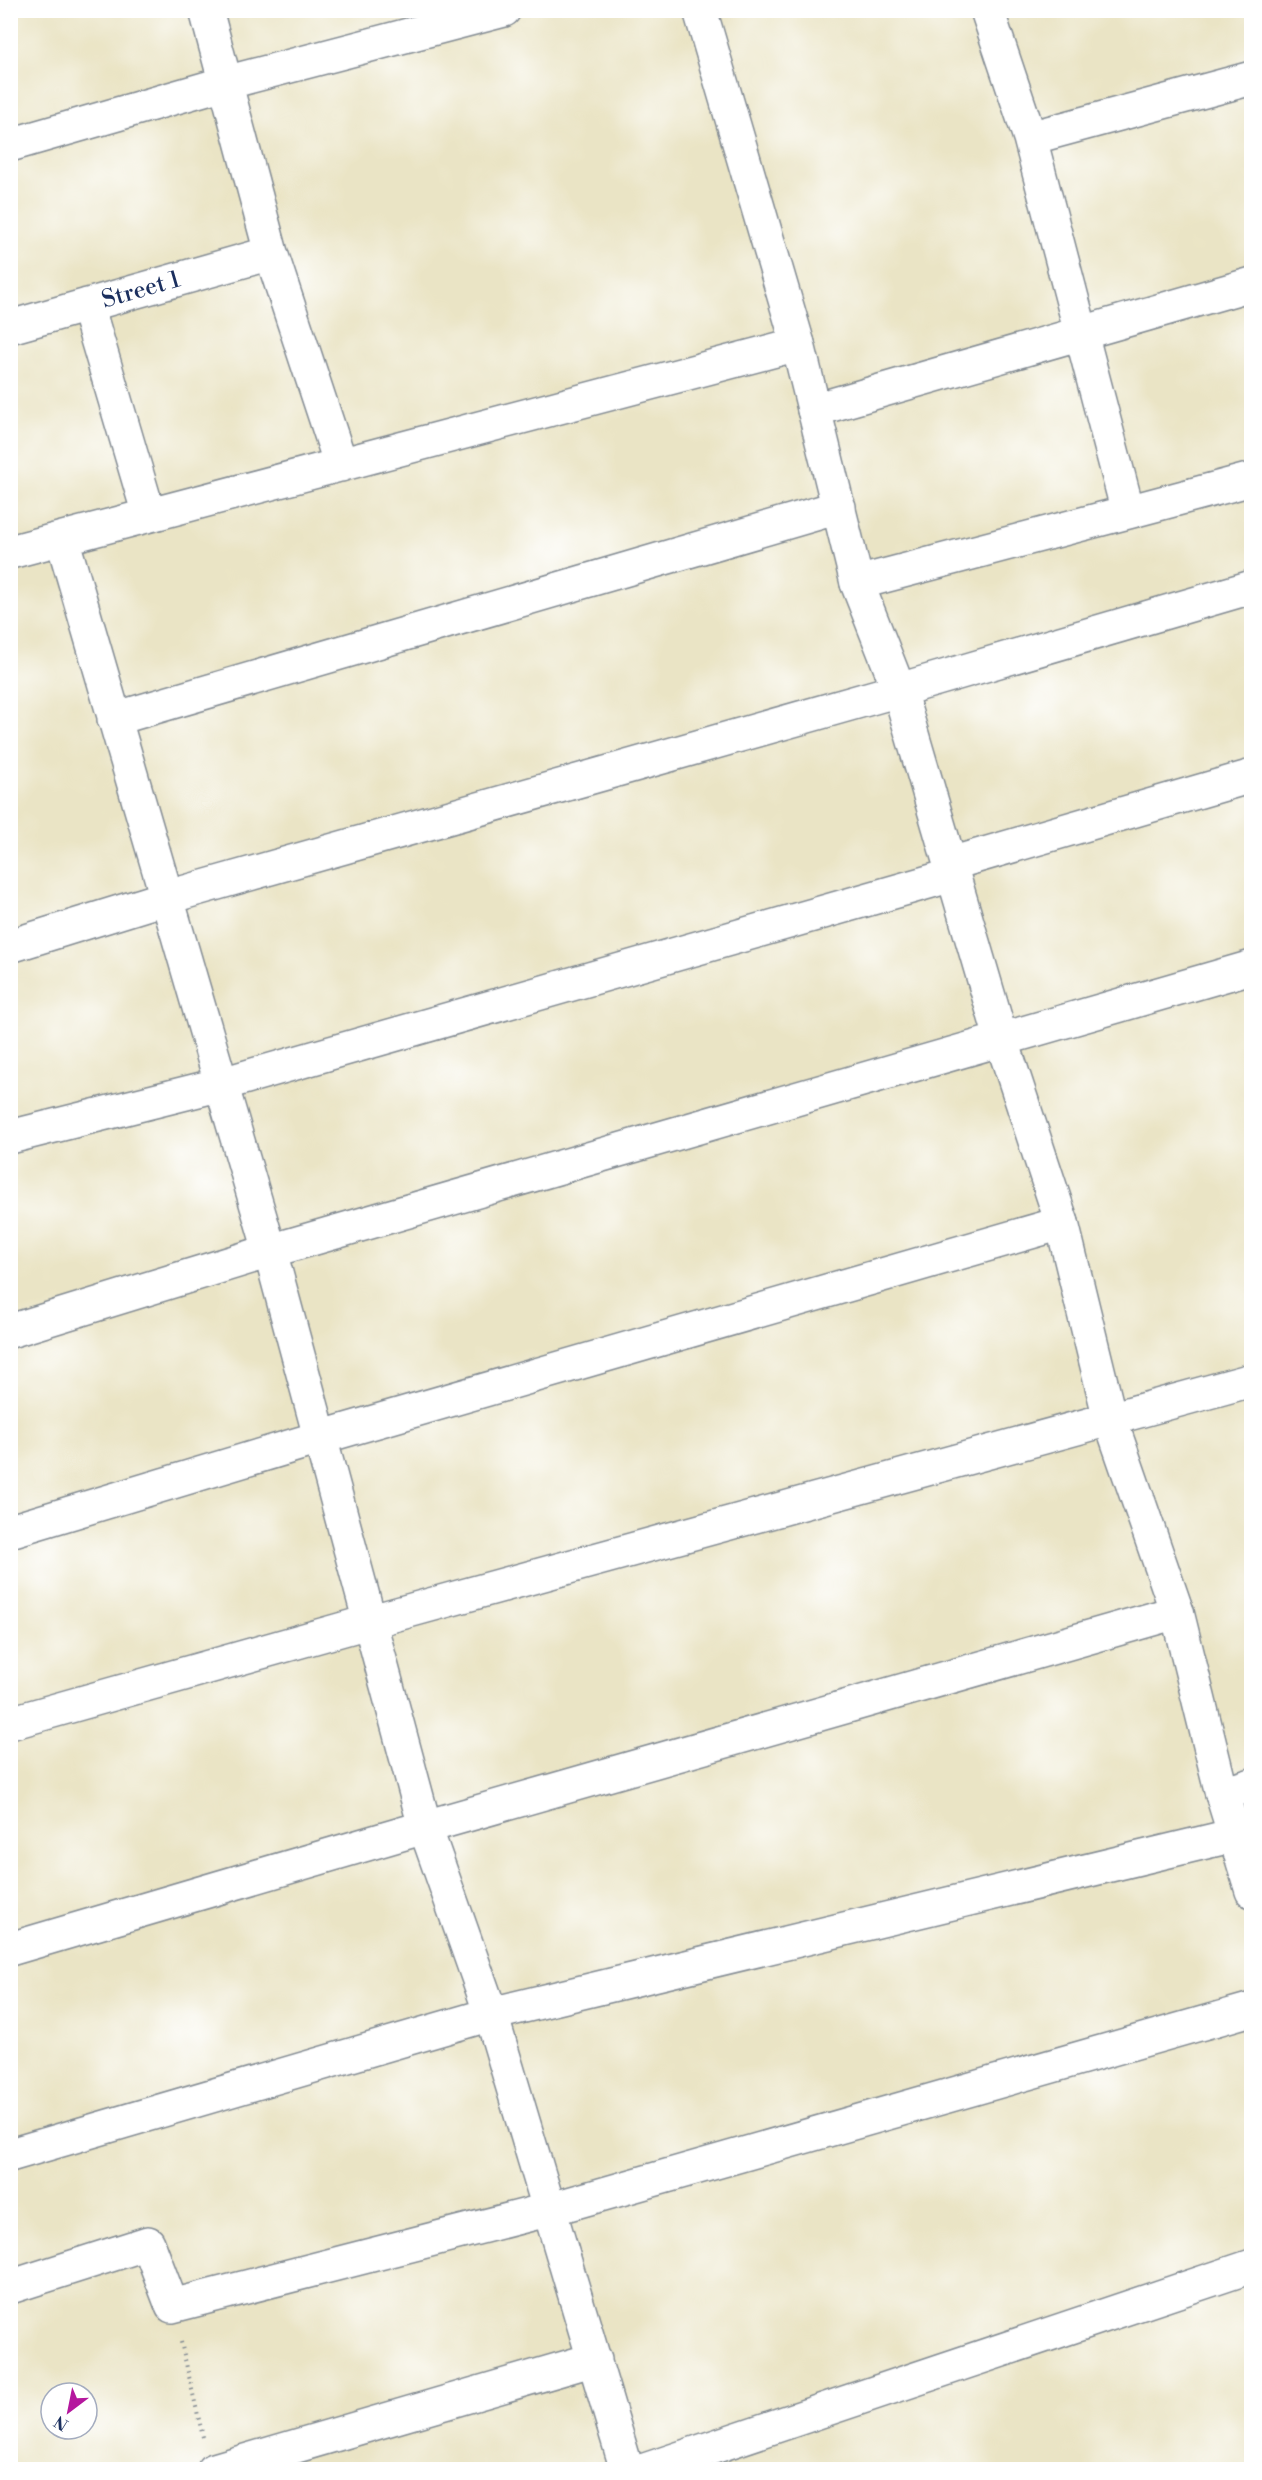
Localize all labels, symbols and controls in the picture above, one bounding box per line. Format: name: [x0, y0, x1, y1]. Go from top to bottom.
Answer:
street label: Street 1: [98, 264, 184, 316]
north arrow: [39, 2381, 99, 2441]
text: N: [51, 2411, 72, 2435]

